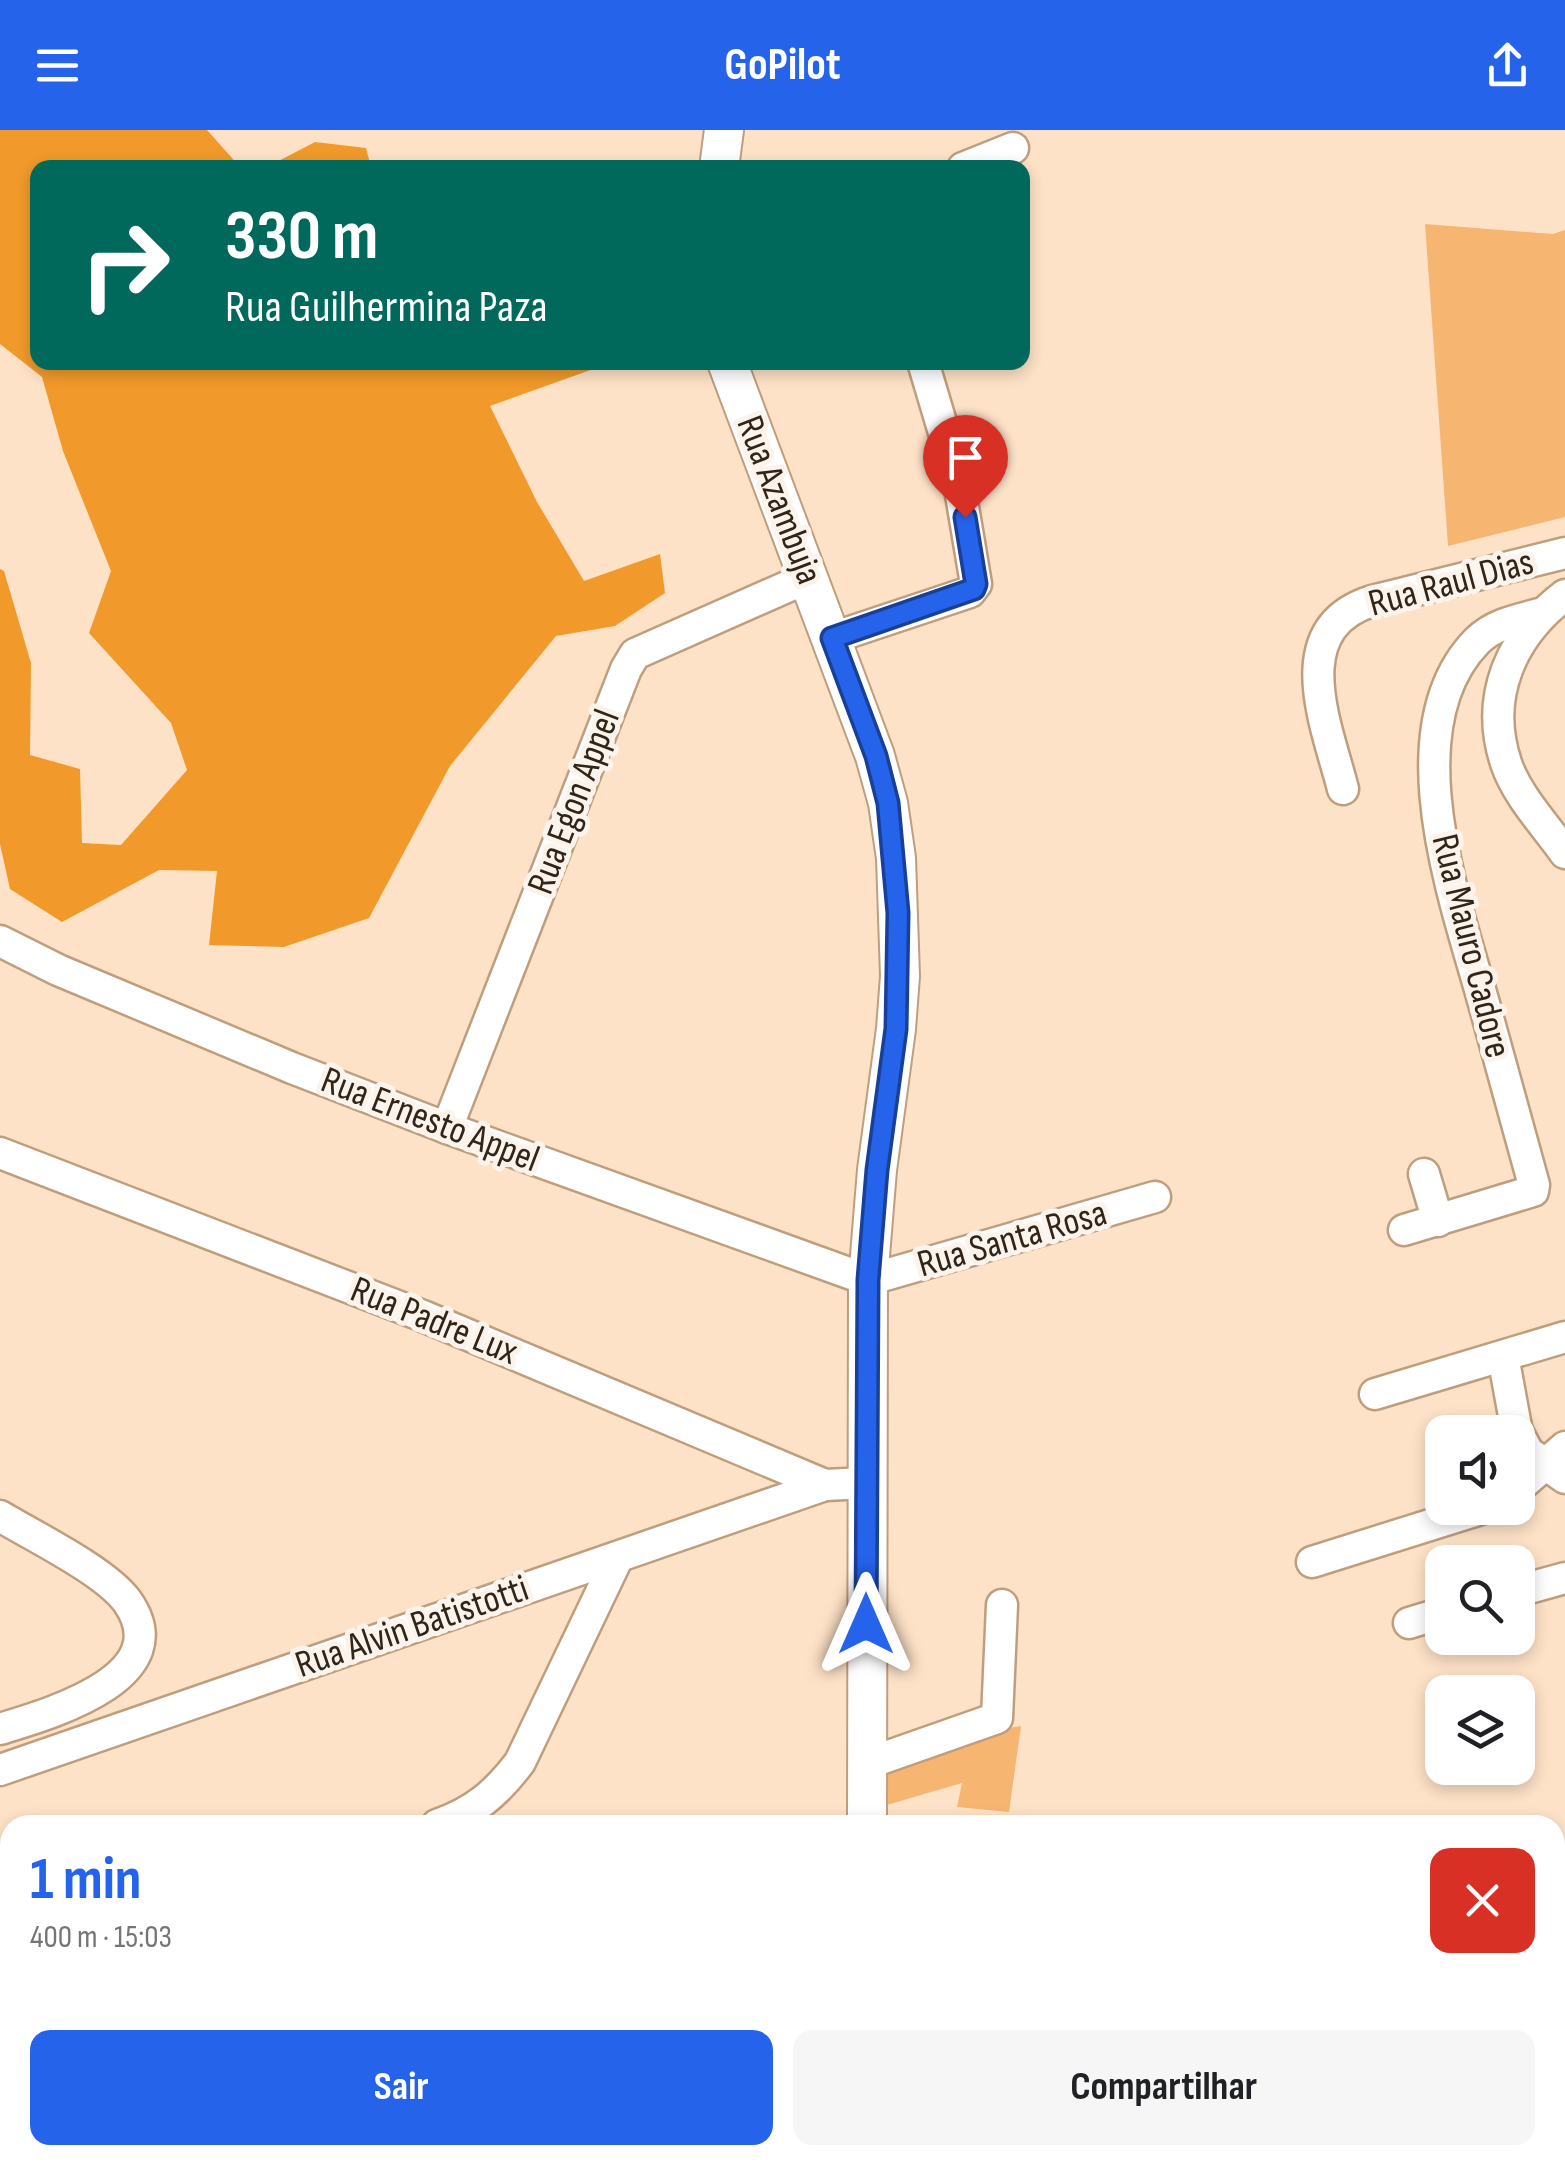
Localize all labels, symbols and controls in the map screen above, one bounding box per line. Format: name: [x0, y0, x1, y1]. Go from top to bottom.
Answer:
icon: menu: [30, 38, 85, 93]
text: GoPilot: [724, 38, 841, 93]
icon: share: [1480, 38, 1535, 93]
text: 330 m: [225, 195, 378, 279]
icon: right: [60, 200, 190, 330]
text: Rua Guilhermina Paza: [225, 280, 548, 335]
street label: Rua Azambuja: [726, 410, 832, 590]
pin: [923, 415, 1008, 518]
icon: arrive: [938, 430, 993, 485]
street label: Rua Raul Dias: [1364, 539, 1538, 627]
street label: Rua Egon Appel: [518, 704, 630, 900]
street label: Rua Mauro Cadore: [1421, 829, 1521, 1063]
street label: Rua Ernesto Appel: [315, 1058, 545, 1182]
street label: Rua Santa Rosa: [912, 1191, 1112, 1287]
street label: Rua Padre Lux: [344, 1267, 524, 1375]
map controls: [1425, 1415, 1535, 1785]
button: sound: [1425, 1415, 1535, 1525]
button: search: [1425, 1545, 1535, 1655]
street label: Rua Alvin Batistotti: [290, 1566, 534, 1688]
position arrow: [814, 1572, 918, 1676]
button: layers: [1425, 1675, 1535, 1785]
text: 1 min: [30, 1844, 142, 1916]
button: close: [1430, 1848, 1535, 1953]
text: 400 m · 15:03: [30, 1918, 172, 1957]
button: Sair: [30, 2030, 773, 2145]
button: Compartilhar: [793, 2030, 1535, 2145]

